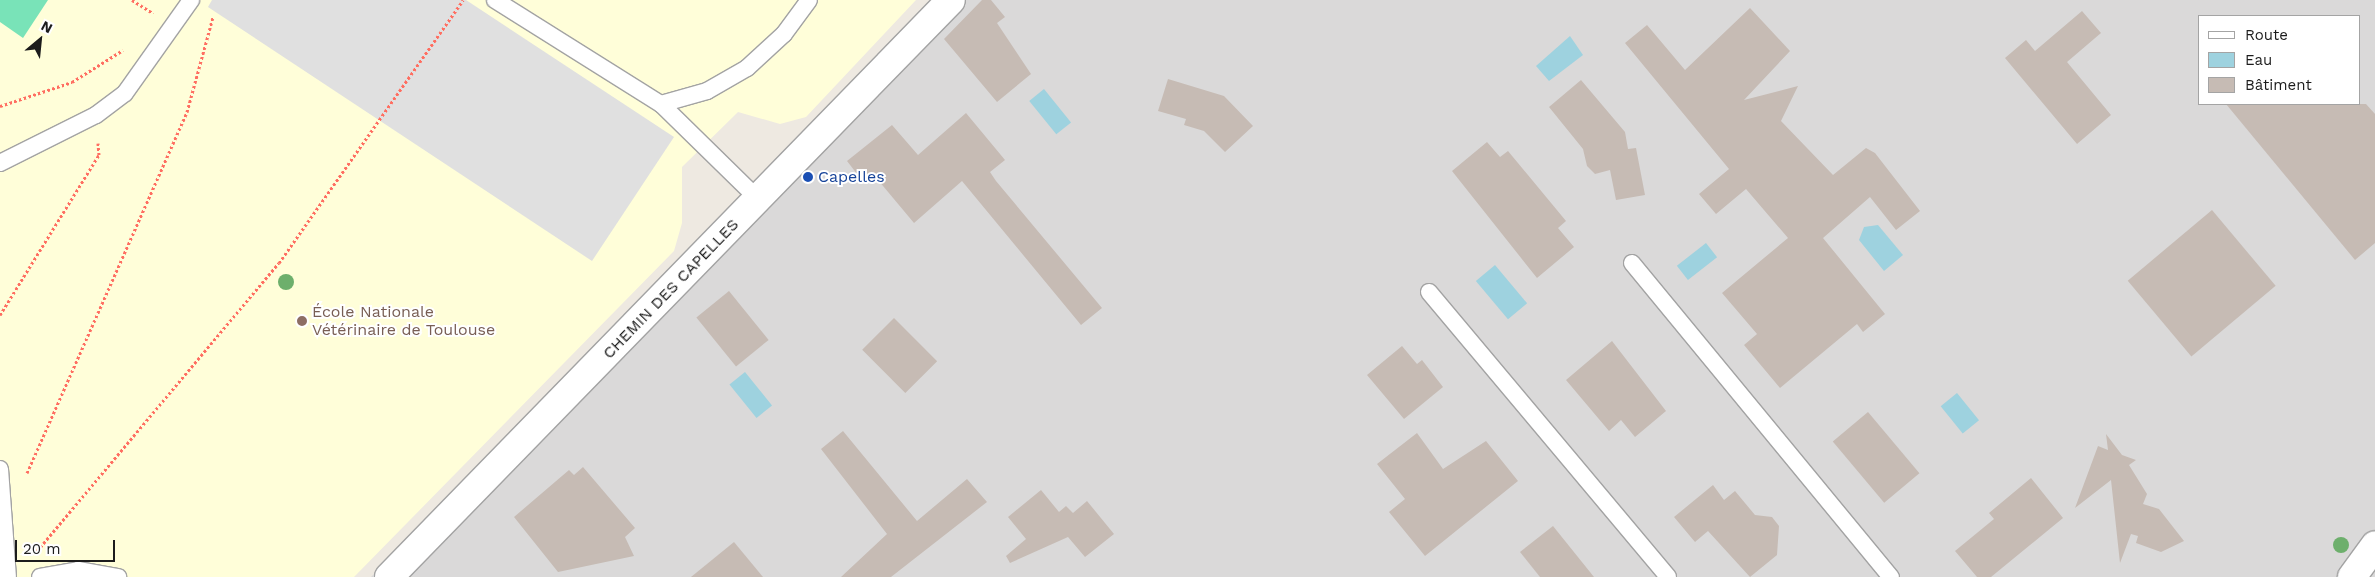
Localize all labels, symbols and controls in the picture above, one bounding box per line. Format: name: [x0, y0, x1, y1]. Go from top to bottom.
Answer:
north arrow: [15, 15, 65, 65]
legend: [2198, 15, 2360, 105]
text: N: [39, 17, 55, 36]
text: Route: [2245, 26, 2288, 44]
text: Eau: [2245, 51, 2272, 69]
text: Bâtiment: [2245, 76, 2312, 94]
place label: Capelles: [818, 167, 885, 187]
marker: Capelles: [802, 171, 814, 183]
street label: CHEMIN DES CAPELLES: [599, 215, 743, 363]
place label: École Nationale Vétérinaire de Toulouse: [312, 302, 496, 340]
marker: École Nationale Vétérinaire de Toulouse: [296, 315, 308, 327]
scale bar: [18, 530, 118, 562]
text: 20 m: [23, 540, 61, 558]

